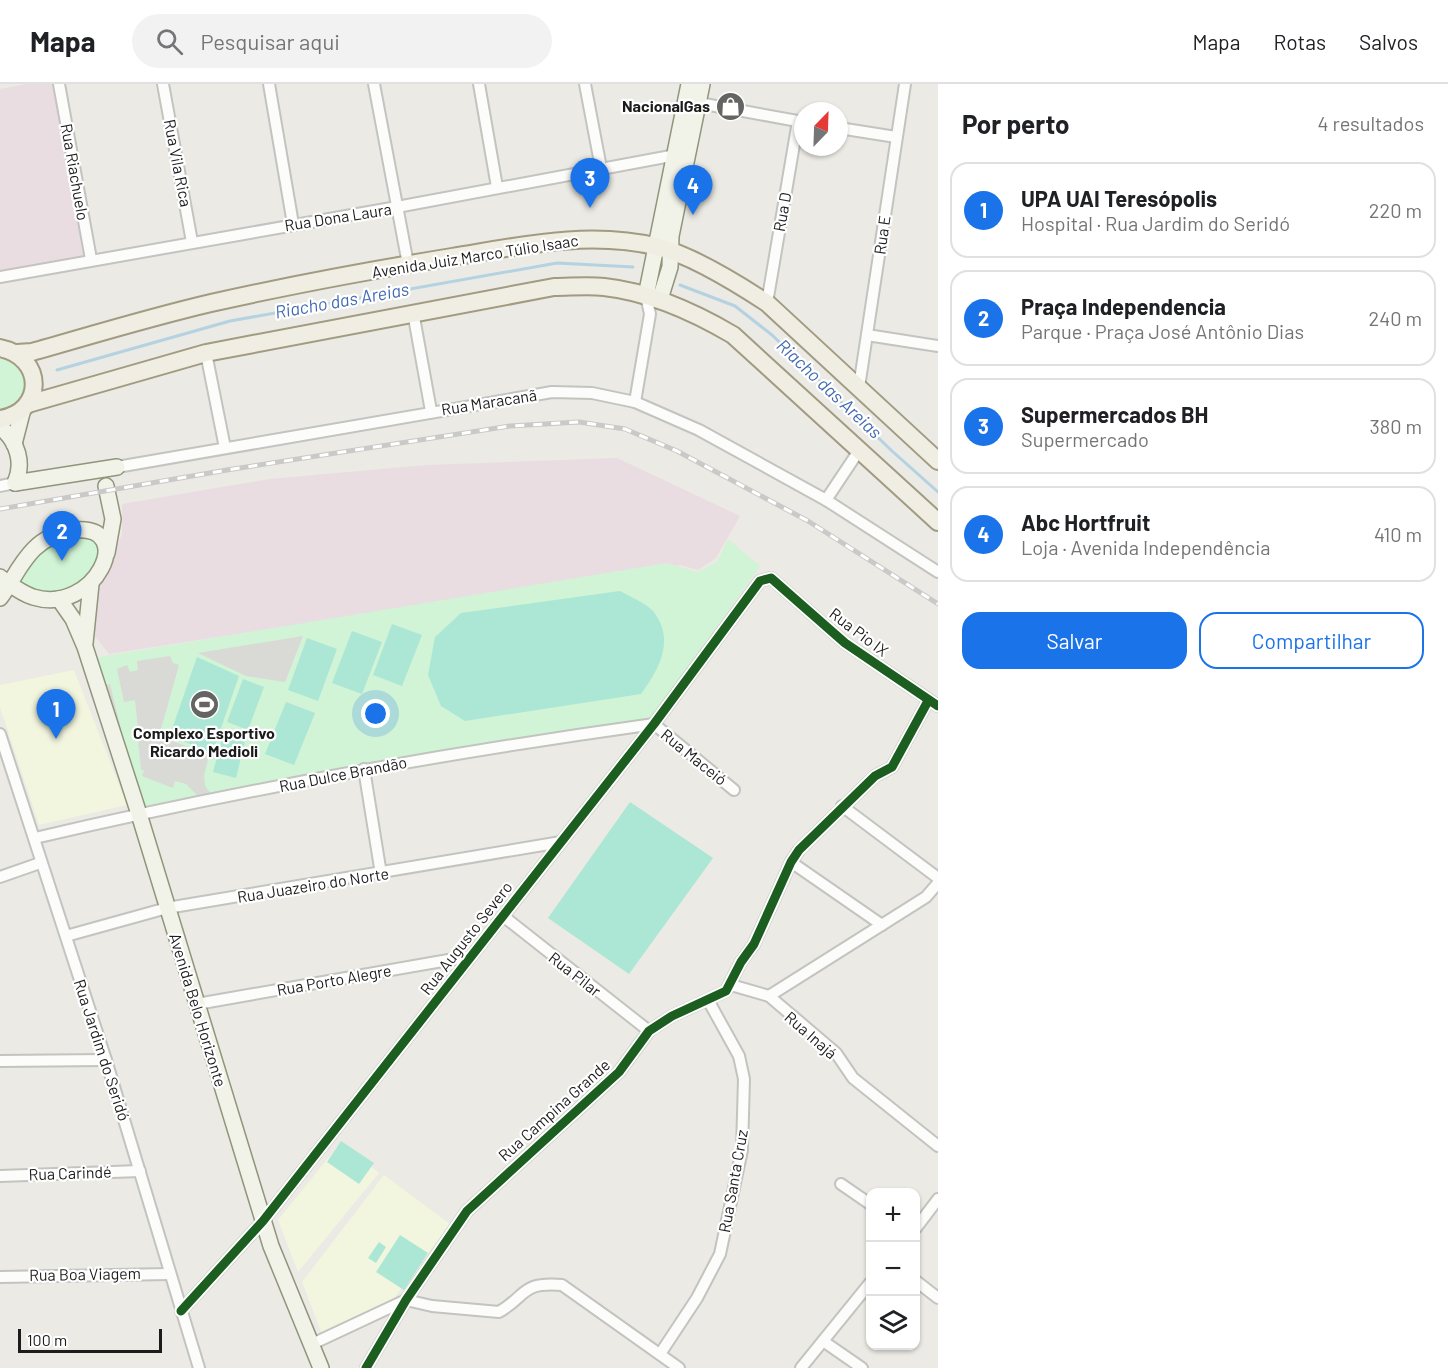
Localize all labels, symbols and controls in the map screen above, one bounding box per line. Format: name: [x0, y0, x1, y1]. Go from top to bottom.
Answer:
search box: [132, 14, 552, 68]
text: Mapa: [30, 24, 96, 58]
icon: search: [153, 25, 186, 58]
text: Pesquisar aqui: [201, 28, 340, 54]
text: Mapa: [1192, 29, 1240, 54]
text: Rotas: [1273, 29, 1326, 54]
text: Salvos: [1359, 29, 1418, 54]
shop icon: NacionalGas: [715, 90, 747, 122]
place label: NacionalGas: [622, 96, 710, 115]
north arrow: [794, 102, 848, 156]
text: Por perto: [962, 108, 1070, 139]
text: 4 resultados: [1317, 111, 1424, 135]
street label: Rua Vila Rica: [161, 118, 196, 208]
street label: Rua Riachuelo: [58, 122, 93, 222]
pin: 3: [570, 158, 610, 208]
pin: 4: [674, 166, 712, 215]
text: UPA UAI Teresópolis: [1021, 185, 1217, 211]
street label: Rua D: [769, 191, 794, 233]
text: 1: [980, 198, 987, 222]
text: 220 m: [1369, 198, 1422, 222]
street label: Rua Dona Laura: [283, 199, 393, 234]
text: Hospital · Rua Jardim do Seridó: [1021, 211, 1290, 235]
street label: Rua E: [869, 214, 894, 256]
street label: Avenida Juiz Marco Túlio Isaac: [370, 230, 580, 281]
water label: Riacho das Areias: [273, 277, 410, 323]
text: Praça Independencia: [1021, 293, 1226, 319]
text: 2: [978, 306, 989, 330]
text: 240 m: [1368, 306, 1422, 330]
text: Parque · Praça José Antônio Dias: [1021, 319, 1304, 343]
water label: Riacho das Areias: [773, 334, 887, 443]
street label: Rua Maracanã: [440, 385, 538, 418]
text: Supermercados BH: [1021, 401, 1208, 427]
text: 3: [978, 414, 989, 438]
text: 380 m: [1369, 414, 1422, 438]
text: Supermercado: [1021, 427, 1149, 451]
text: Abc Hortfruit: [1021, 509, 1150, 535]
pin: 2: [42, 512, 82, 561]
text: 4: [977, 522, 990, 546]
text: 410 m: [1374, 522, 1422, 546]
text: Loja · Avenida Independência: [1021, 535, 1271, 559]
street label: Rua Pio IX: [826, 603, 892, 660]
button: Salvar: [962, 612, 1187, 669]
button: Compartilhar: [1199, 612, 1424, 669]
sports icon: Complexo Esportivo Ricardo Medioli: [188, 689, 220, 721]
pin: 1: [36, 690, 76, 739]
your location: [361, 699, 390, 728]
place label: Complexo Esportivo Ricardo Medioli: [133, 723, 275, 760]
street label: Rua Maceió: [658, 724, 731, 789]
street label: Rua Dulce Brandão: [277, 752, 408, 795]
street label: Rua Juazeiro do Norte: [236, 863, 390, 906]
street label: Rua Augusto Severo: [416, 877, 516, 998]
street label: Avenida Belo Horizonte: [166, 931, 231, 1089]
street label: Rua Pilar: [545, 947, 605, 1000]
street label: Rua Porto Alegre: [275, 960, 393, 999]
street label: Rua Jardim do Seridó: [71, 977, 134, 1123]
street label: Rua Inajá: [781, 1007, 841, 1062]
street label: Rua Campina Grande: [494, 1055, 613, 1165]
street label: Rua Santa Cruz: [714, 1128, 751, 1234]
street label: Rua Carindé: [28, 1162, 112, 1183]
map controls: [866, 1188, 920, 1350]
button: +: [866, 1188, 920, 1242]
button: −: [866, 1242, 920, 1296]
street label: Rua Boa Viagem: [29, 1263, 141, 1284]
button: layers: [866, 1296, 920, 1350]
scale bar: [18, 1326, 162, 1354]
text: 100 m: [27, 1330, 67, 1349]

